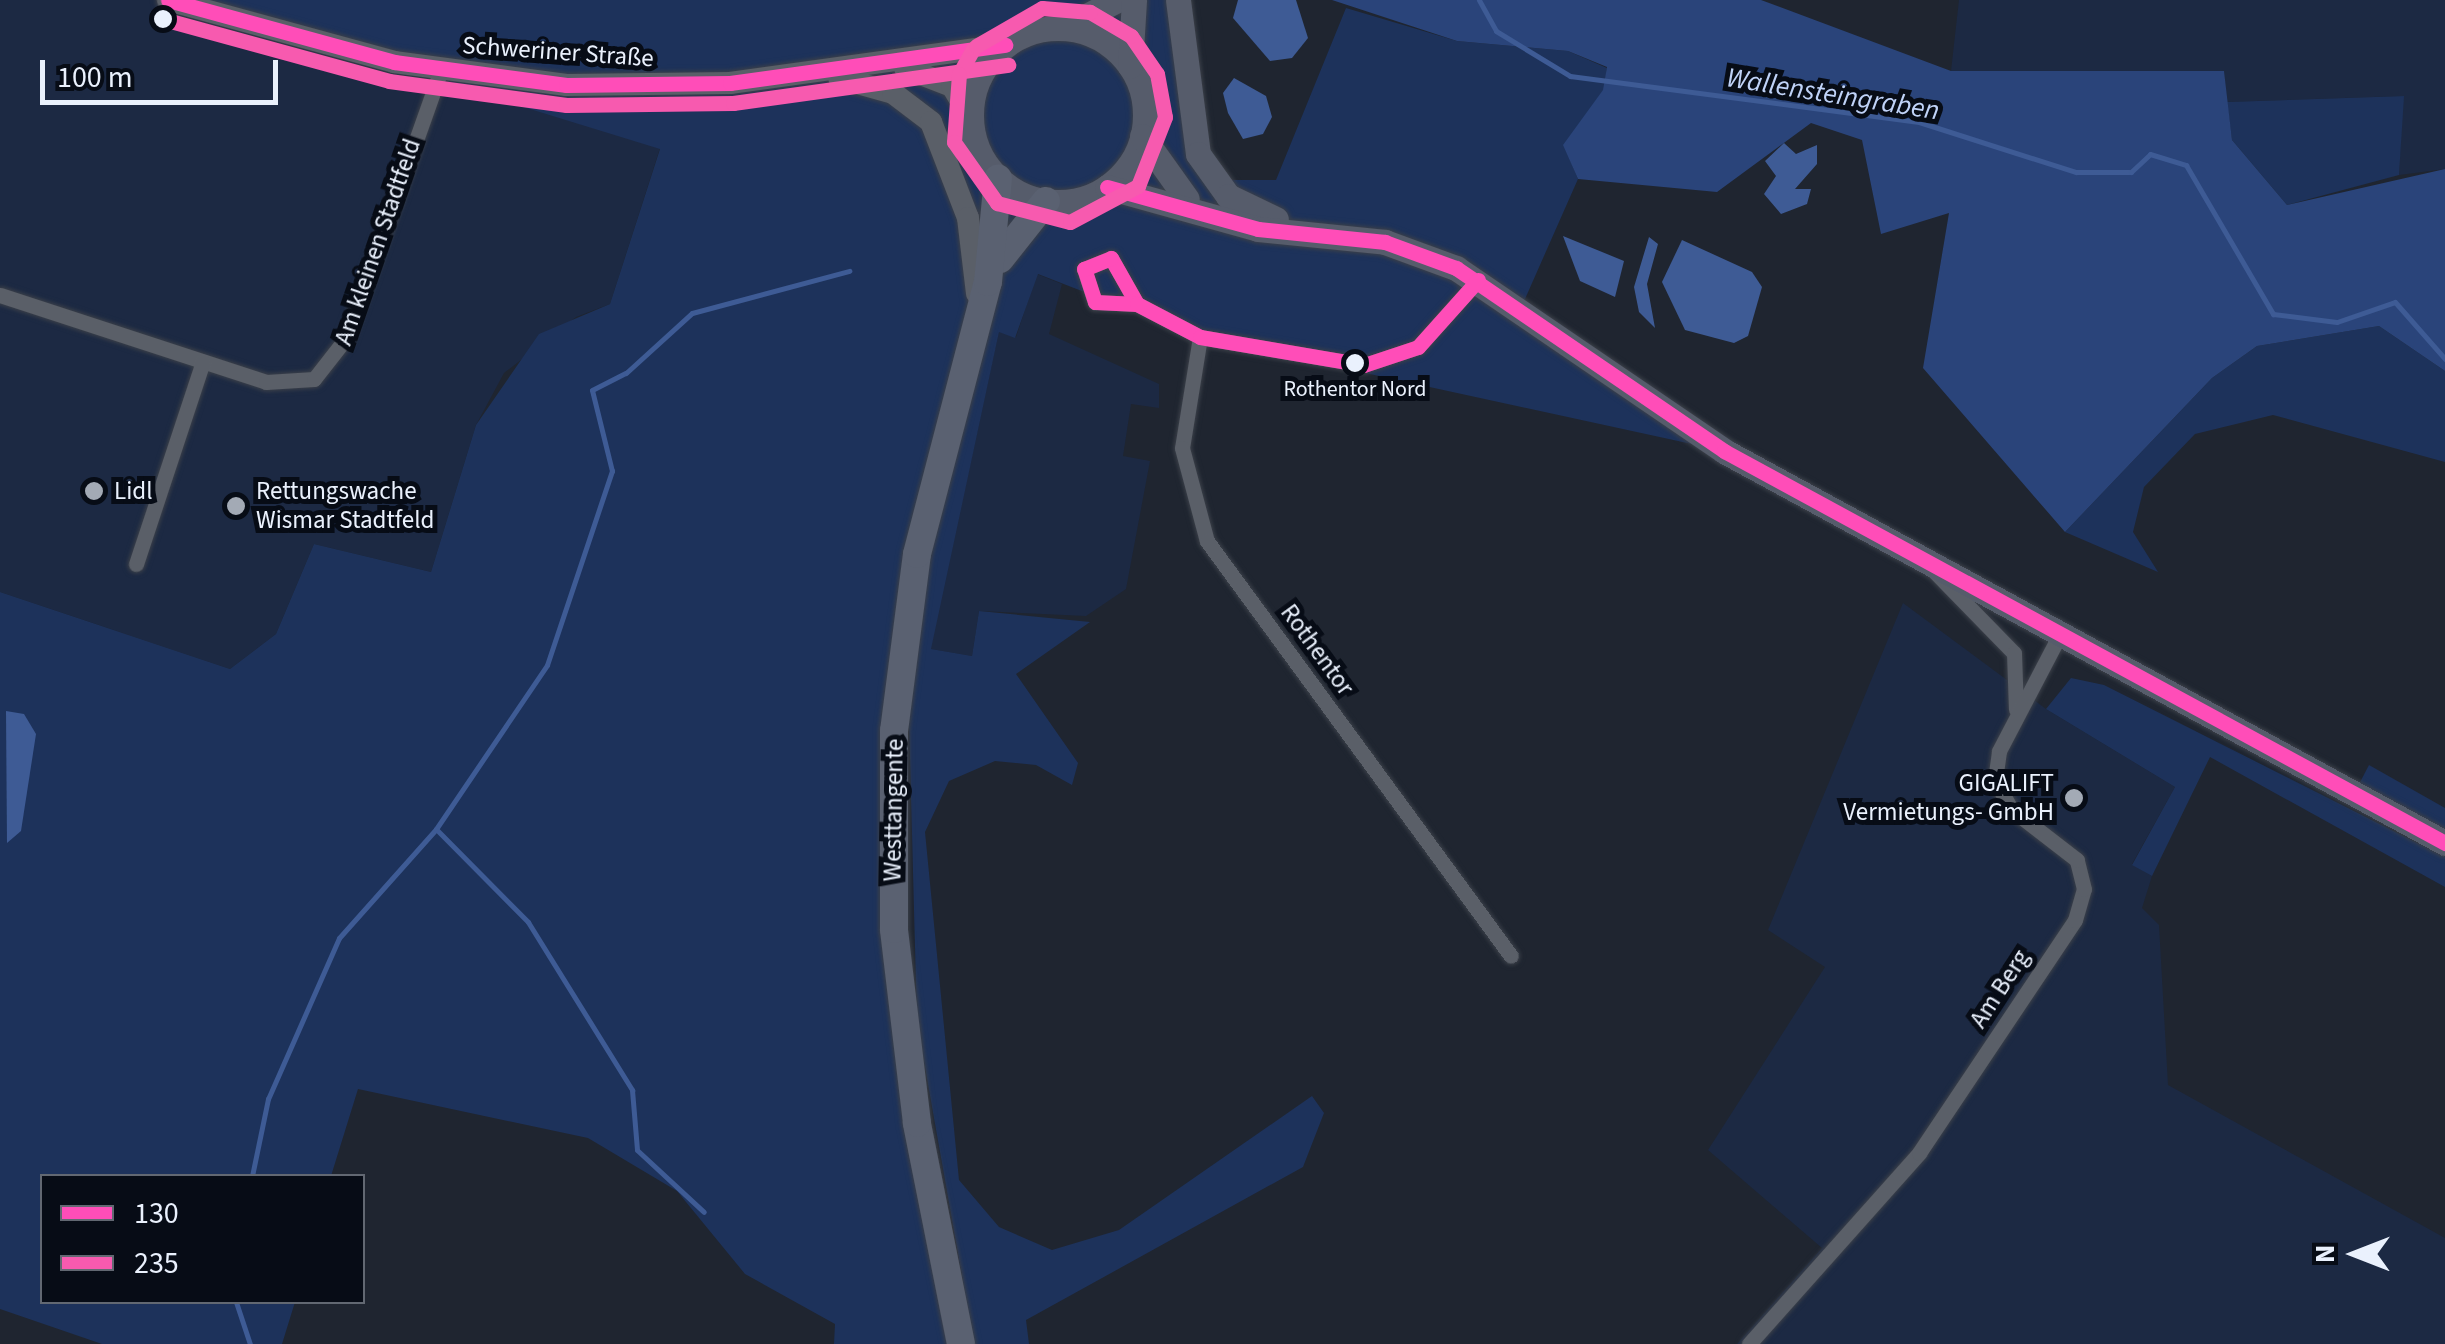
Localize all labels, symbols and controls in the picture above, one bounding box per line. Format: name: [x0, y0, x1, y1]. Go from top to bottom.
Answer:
unlabelled marker: [153, 9, 173, 29]
street label: Schweriner Straße: [461, 30, 655, 74]
scale bar: [45, 40, 282, 102]
text: 100 m: [57, 56, 133, 99]
water label: Wallensteingraben: [1724, 61, 1942, 127]
street label: Am kleinen Stadtfeld: [329, 135, 427, 349]
marker: Rothentor Nord: [1345, 353, 1365, 373]
place label: Rothentor Nord: [1283, 377, 1427, 403]
place label: Lidl: [114, 476, 153, 506]
place label: Rettungswache Wismar Stadtfeld: [256, 477, 434, 536]
marker: Lidl: [83, 480, 105, 502]
marker: Rettungswache Wismar Stadtfeld: [225, 495, 247, 517]
street label: Rothentor: [1274, 598, 1360, 702]
street label: Westtangente: [878, 738, 910, 882]
place label: GIGALIFT Vermietungs- GmbH: [1843, 769, 2054, 828]
marker: GIGALIFT Vermietungs- GmbH: [2063, 787, 2085, 809]
street label: Am Berg: [1964, 944, 2036, 1034]
legend: [40, 1174, 365, 1304]
text: 130: [134, 1192, 179, 1235]
north arrow: [2305, 1204, 2405, 1304]
text: 235: [134, 1242, 179, 1285]
text: N: [2305, 1245, 2345, 1263]

